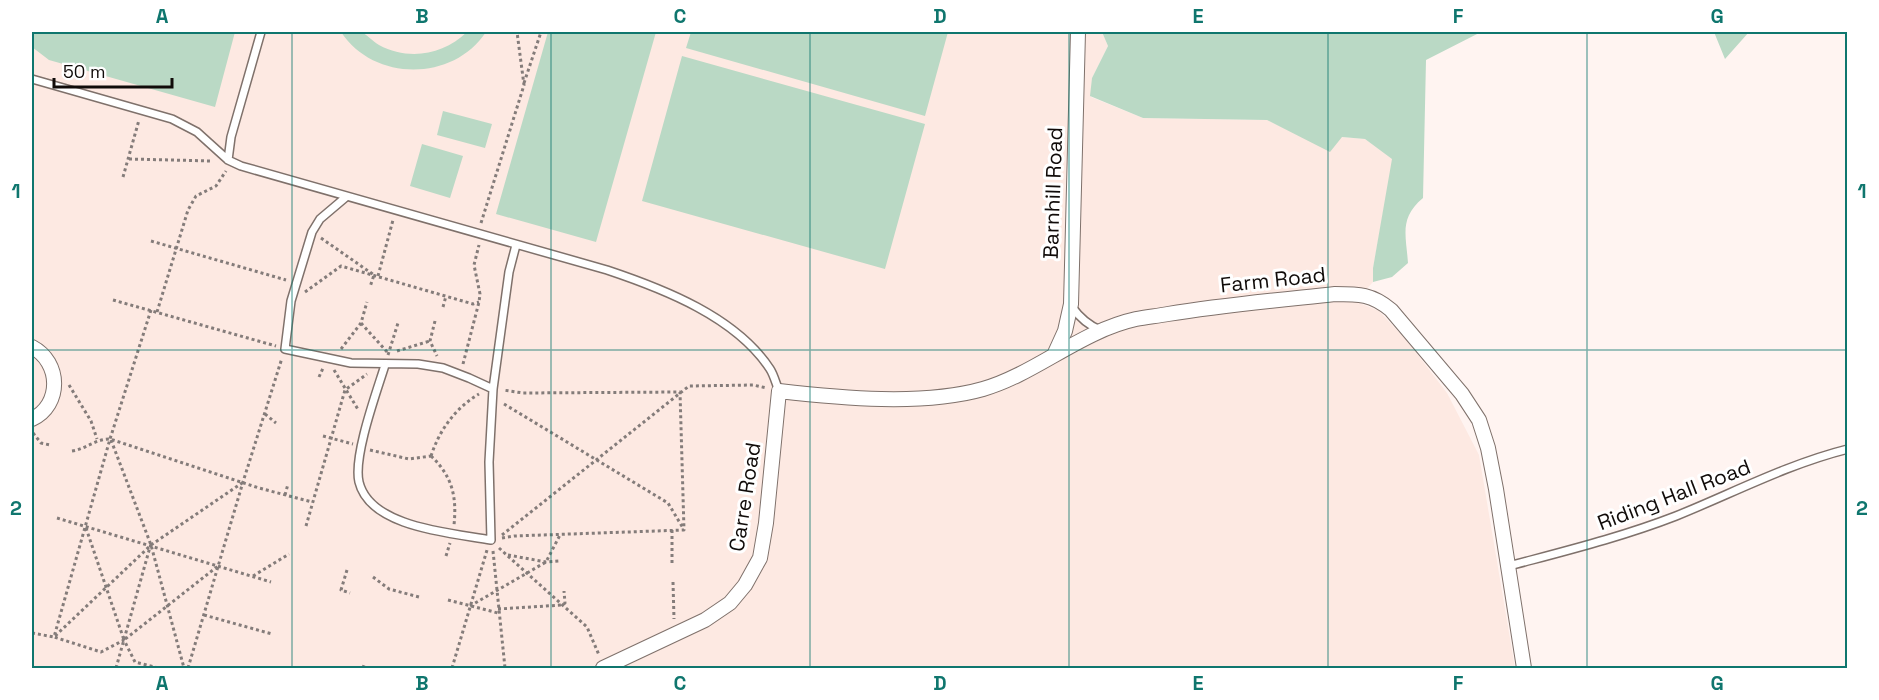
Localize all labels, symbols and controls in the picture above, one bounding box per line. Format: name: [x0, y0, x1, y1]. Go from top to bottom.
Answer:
text: A: [156, 3, 169, 29]
text: B: [415, 3, 429, 29]
text: C: [674, 3, 687, 29]
text: D: [933, 3, 947, 29]
text: E: [1192, 3, 1204, 29]
text: F: [1453, 3, 1464, 29]
text: G: [1710, 3, 1724, 29]
scale bar: [54, 51, 172, 89]
text: 50 m: [63, 60, 105, 83]
street label: Barnhill Road: [1037, 127, 1068, 259]
text: 1: [11, 178, 21, 204]
text: 1: [1857, 178, 1867, 204]
street label: Farm Road: [1219, 261, 1327, 298]
street label: Carre Road: [723, 440, 766, 554]
street label: Riding Hall Road: [1593, 453, 1754, 536]
text: 2: [10, 495, 22, 521]
text: 2: [1856, 495, 1868, 521]
text: A: [156, 670, 169, 696]
text: B: [415, 670, 429, 696]
text: C: [674, 670, 687, 696]
text: D: [933, 670, 947, 696]
text: E: [1192, 670, 1204, 696]
text: F: [1453, 670, 1464, 696]
text: G: [1710, 670, 1724, 696]

